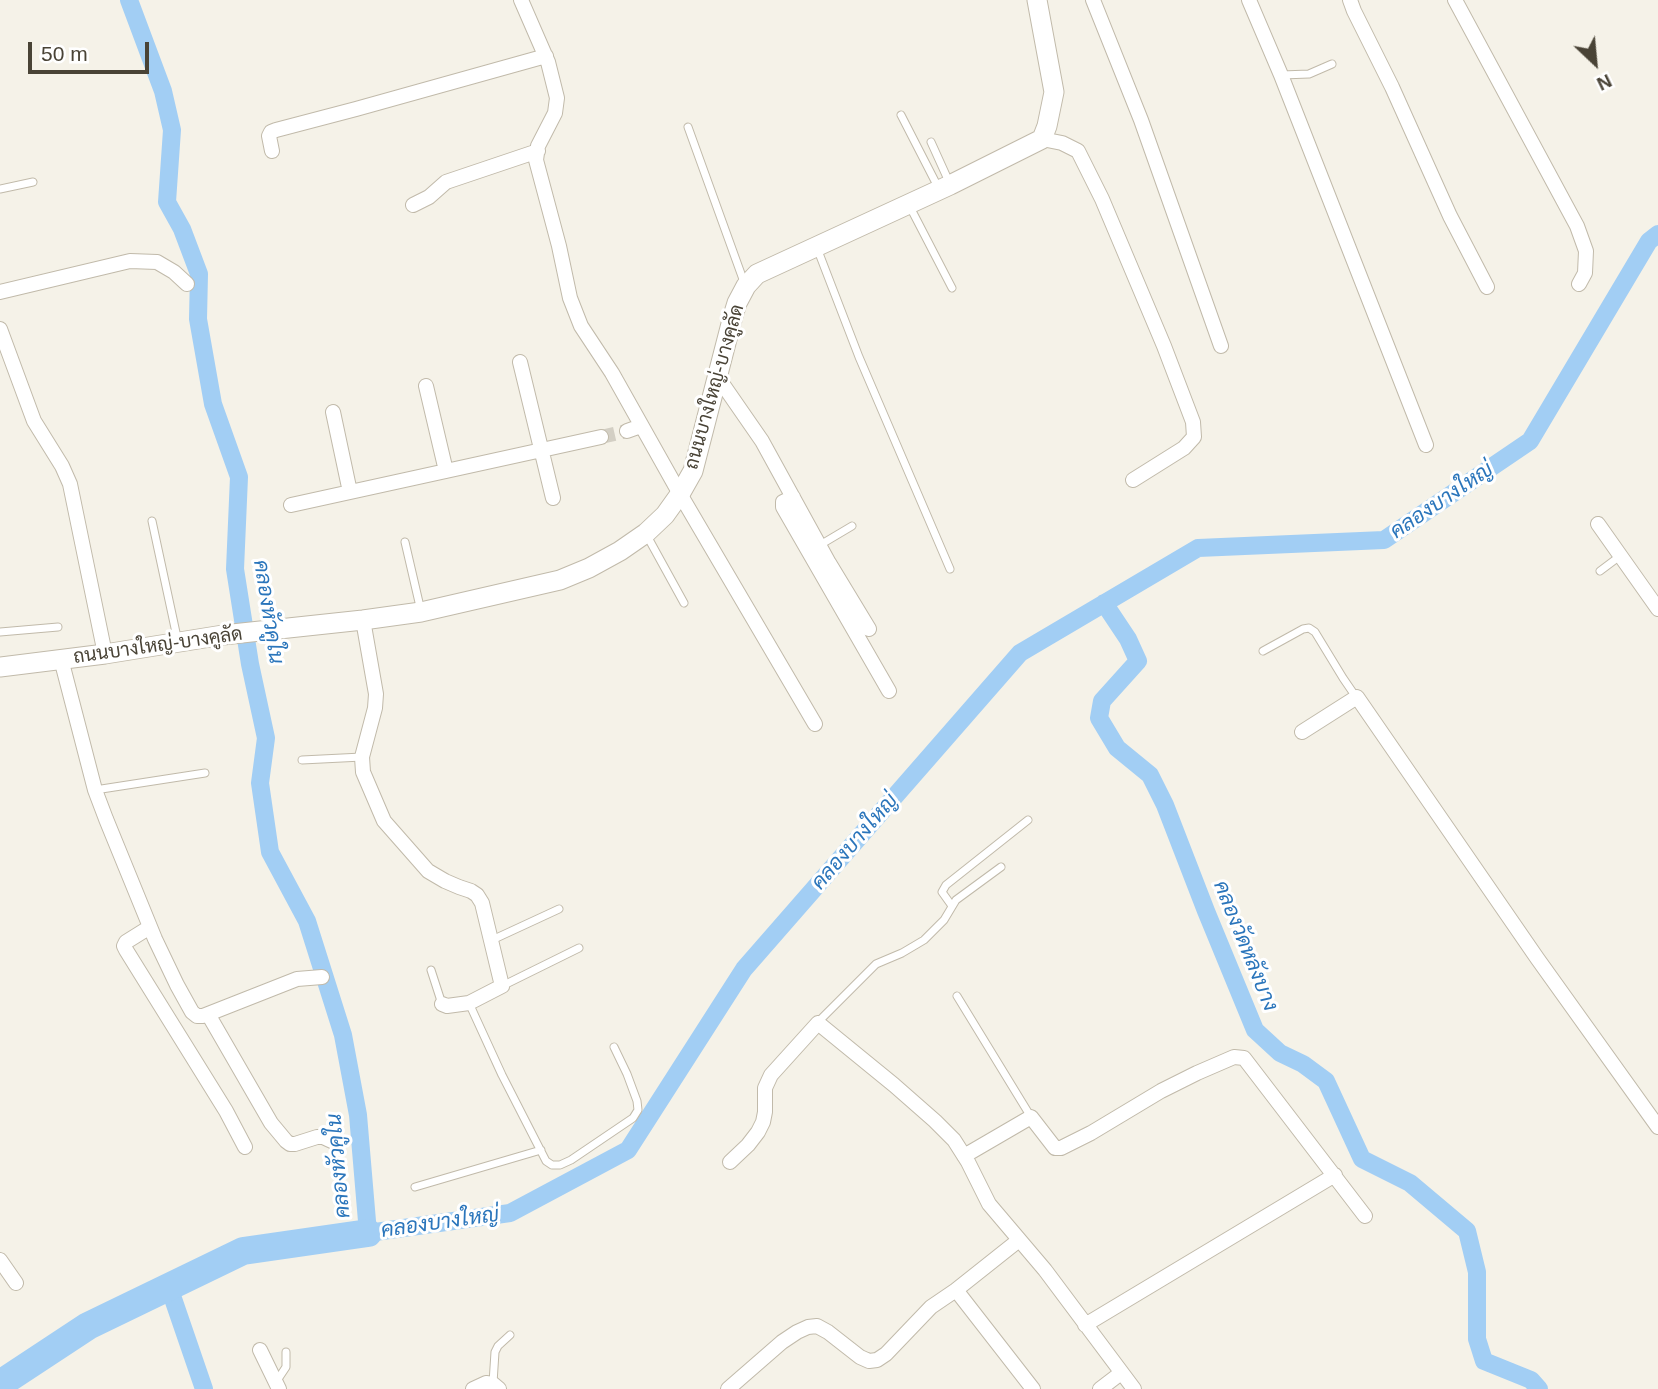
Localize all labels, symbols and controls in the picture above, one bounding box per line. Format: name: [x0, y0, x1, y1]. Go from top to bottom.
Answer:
scale bar: [32, 28, 152, 72]
north arrow: [1560, 28, 1630, 98]
text: 50 m: [41, 42, 88, 65]
text: N: [1594, 70, 1615, 95]
street label: ถนนบางใหญ่-บางคูลัด: [681, 302, 749, 472]
water label: คลองบางใหญ่: [1386, 457, 1498, 545]
water label: คลองหัวคูใน: [247, 558, 289, 666]
street label: ถนนบางใหญ่-บางคูลัด: [72, 623, 244, 669]
water label: คลองบางใหญ่: [806, 789, 904, 895]
water label: คลองวัดหลังบาง: [1207, 877, 1283, 1015]
water label: คลองหัวคูใน: [322, 1113, 356, 1219]
water label: คลองบางใหญ่: [379, 1202, 501, 1244]

